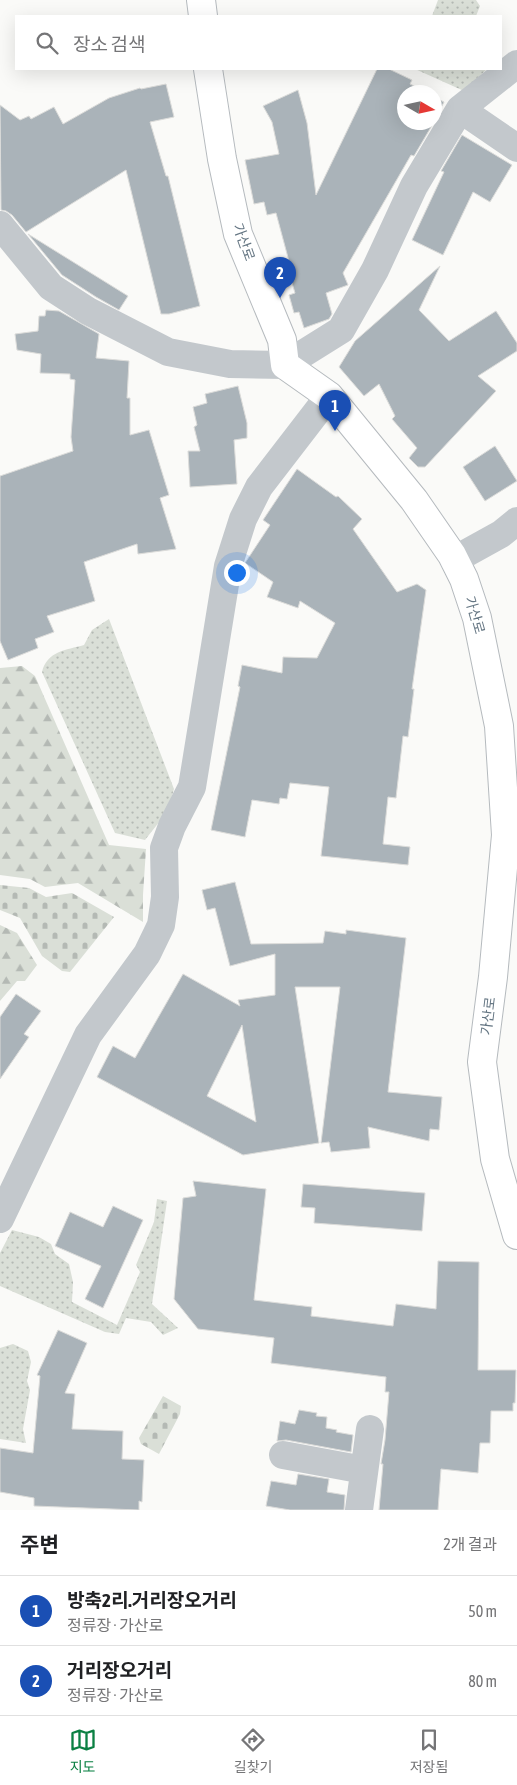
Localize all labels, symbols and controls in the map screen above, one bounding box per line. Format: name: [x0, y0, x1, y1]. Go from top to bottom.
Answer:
search box: [15, 15, 502, 70]
icon: search: [33, 29, 61, 57]
text: 장소 검색: [73, 33, 146, 55]
north arrow: [397, 85, 442, 130]
street label: 가산로: [230, 221, 258, 263]
pin: 2: [264, 257, 296, 298]
pin: 1: [319, 390, 351, 431]
your location: [224, 560, 250, 586]
street label: 가산로: [462, 594, 488, 636]
street label: 가산로: [478, 996, 498, 1036]
text: 주변: [20, 1532, 59, 1556]
text: 2개 결과: [443, 1535, 497, 1553]
text: 방축2리.거리장오거리: [67, 1589, 237, 1611]
text: 1: [32, 1602, 40, 1620]
text: 50 m: [468, 1602, 497, 1620]
text: 정류장 · 가산로: [67, 1616, 163, 1634]
text: 거리장오거리: [67, 1659, 172, 1681]
text: 2: [32, 1672, 40, 1690]
text: 80 m: [468, 1672, 497, 1690]
text: 정류장 · 가산로: [67, 1686, 163, 1704]
tab: 지도: [69, 1726, 97, 1776]
tab: 길찾기: [234, 1726, 272, 1776]
tab: 저장됨: [410, 1726, 448, 1776]

